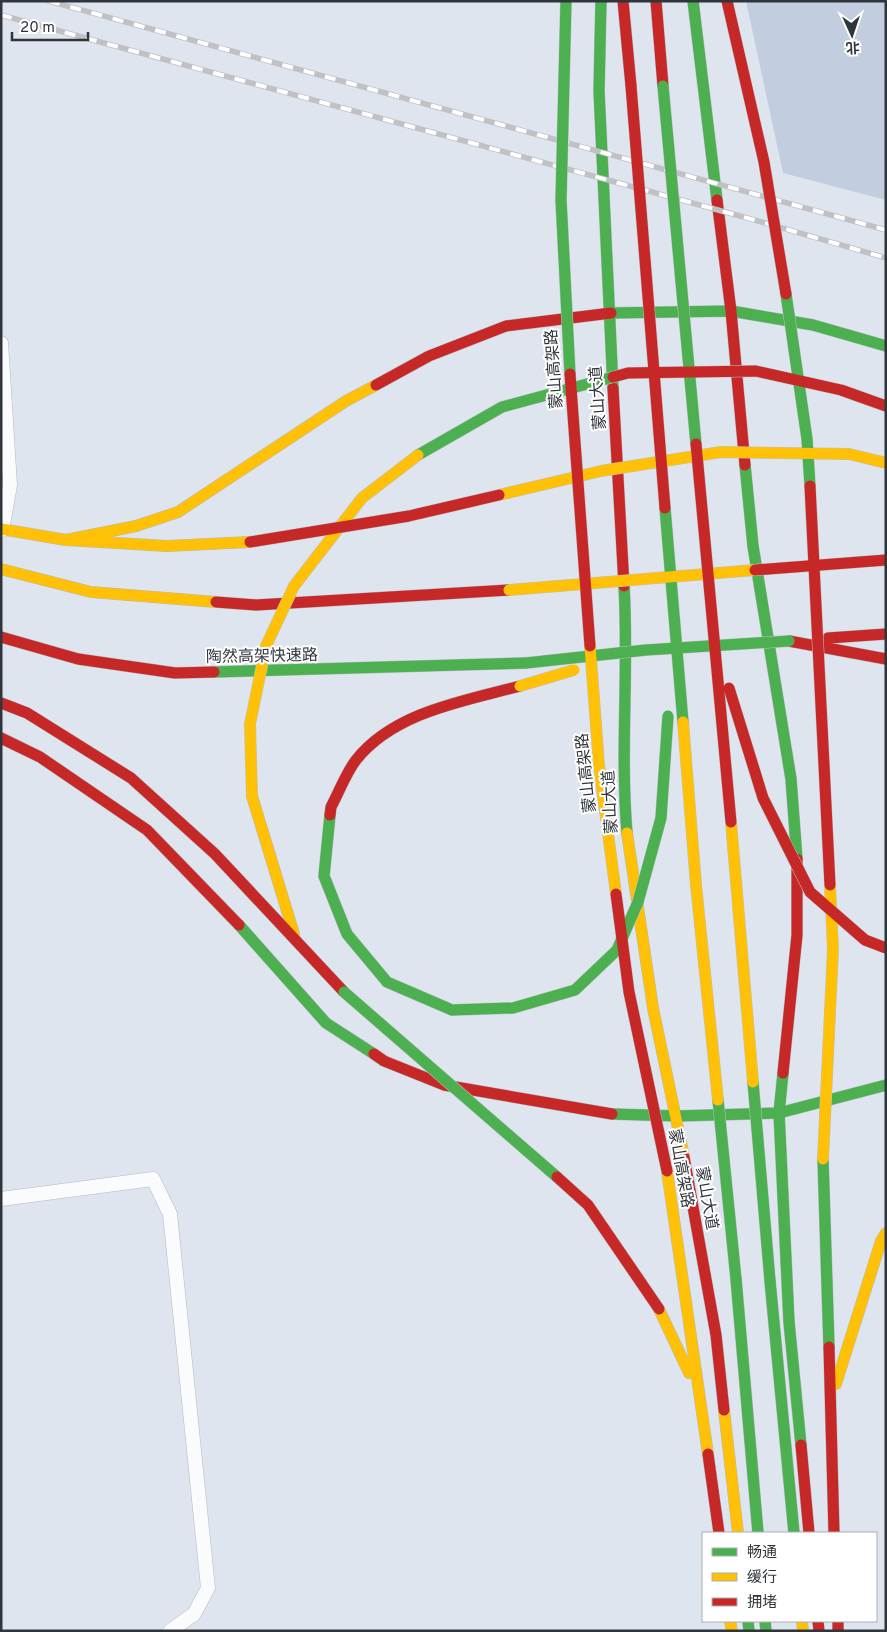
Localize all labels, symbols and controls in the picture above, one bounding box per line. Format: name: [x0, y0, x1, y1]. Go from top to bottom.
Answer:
scale bar: [12, 10, 89, 42]
north arrow: [827, 10, 877, 60]
text: 20 m: [20, 19, 55, 38]
text: 北: [845, 38, 860, 55]
street label: 蒙山高架路: [542, 328, 568, 409]
street label: 蒙山大道: [587, 365, 611, 430]
street label: 陶然高架快速路: [206, 646, 318, 668]
street label: 蒙山高架路: [573, 732, 601, 814]
street label: 蒙山大道: [599, 769, 623, 834]
street label: 蒙山高架路: [663, 1127, 697, 1209]
street label: 蒙山大道: [691, 1165, 721, 1232]
legend: [702, 1532, 877, 1622]
text: 畅通: [747, 1544, 777, 1563]
text: 缓行: [747, 1569, 777, 1588]
text: 拥堵: [747, 1594, 777, 1613]

